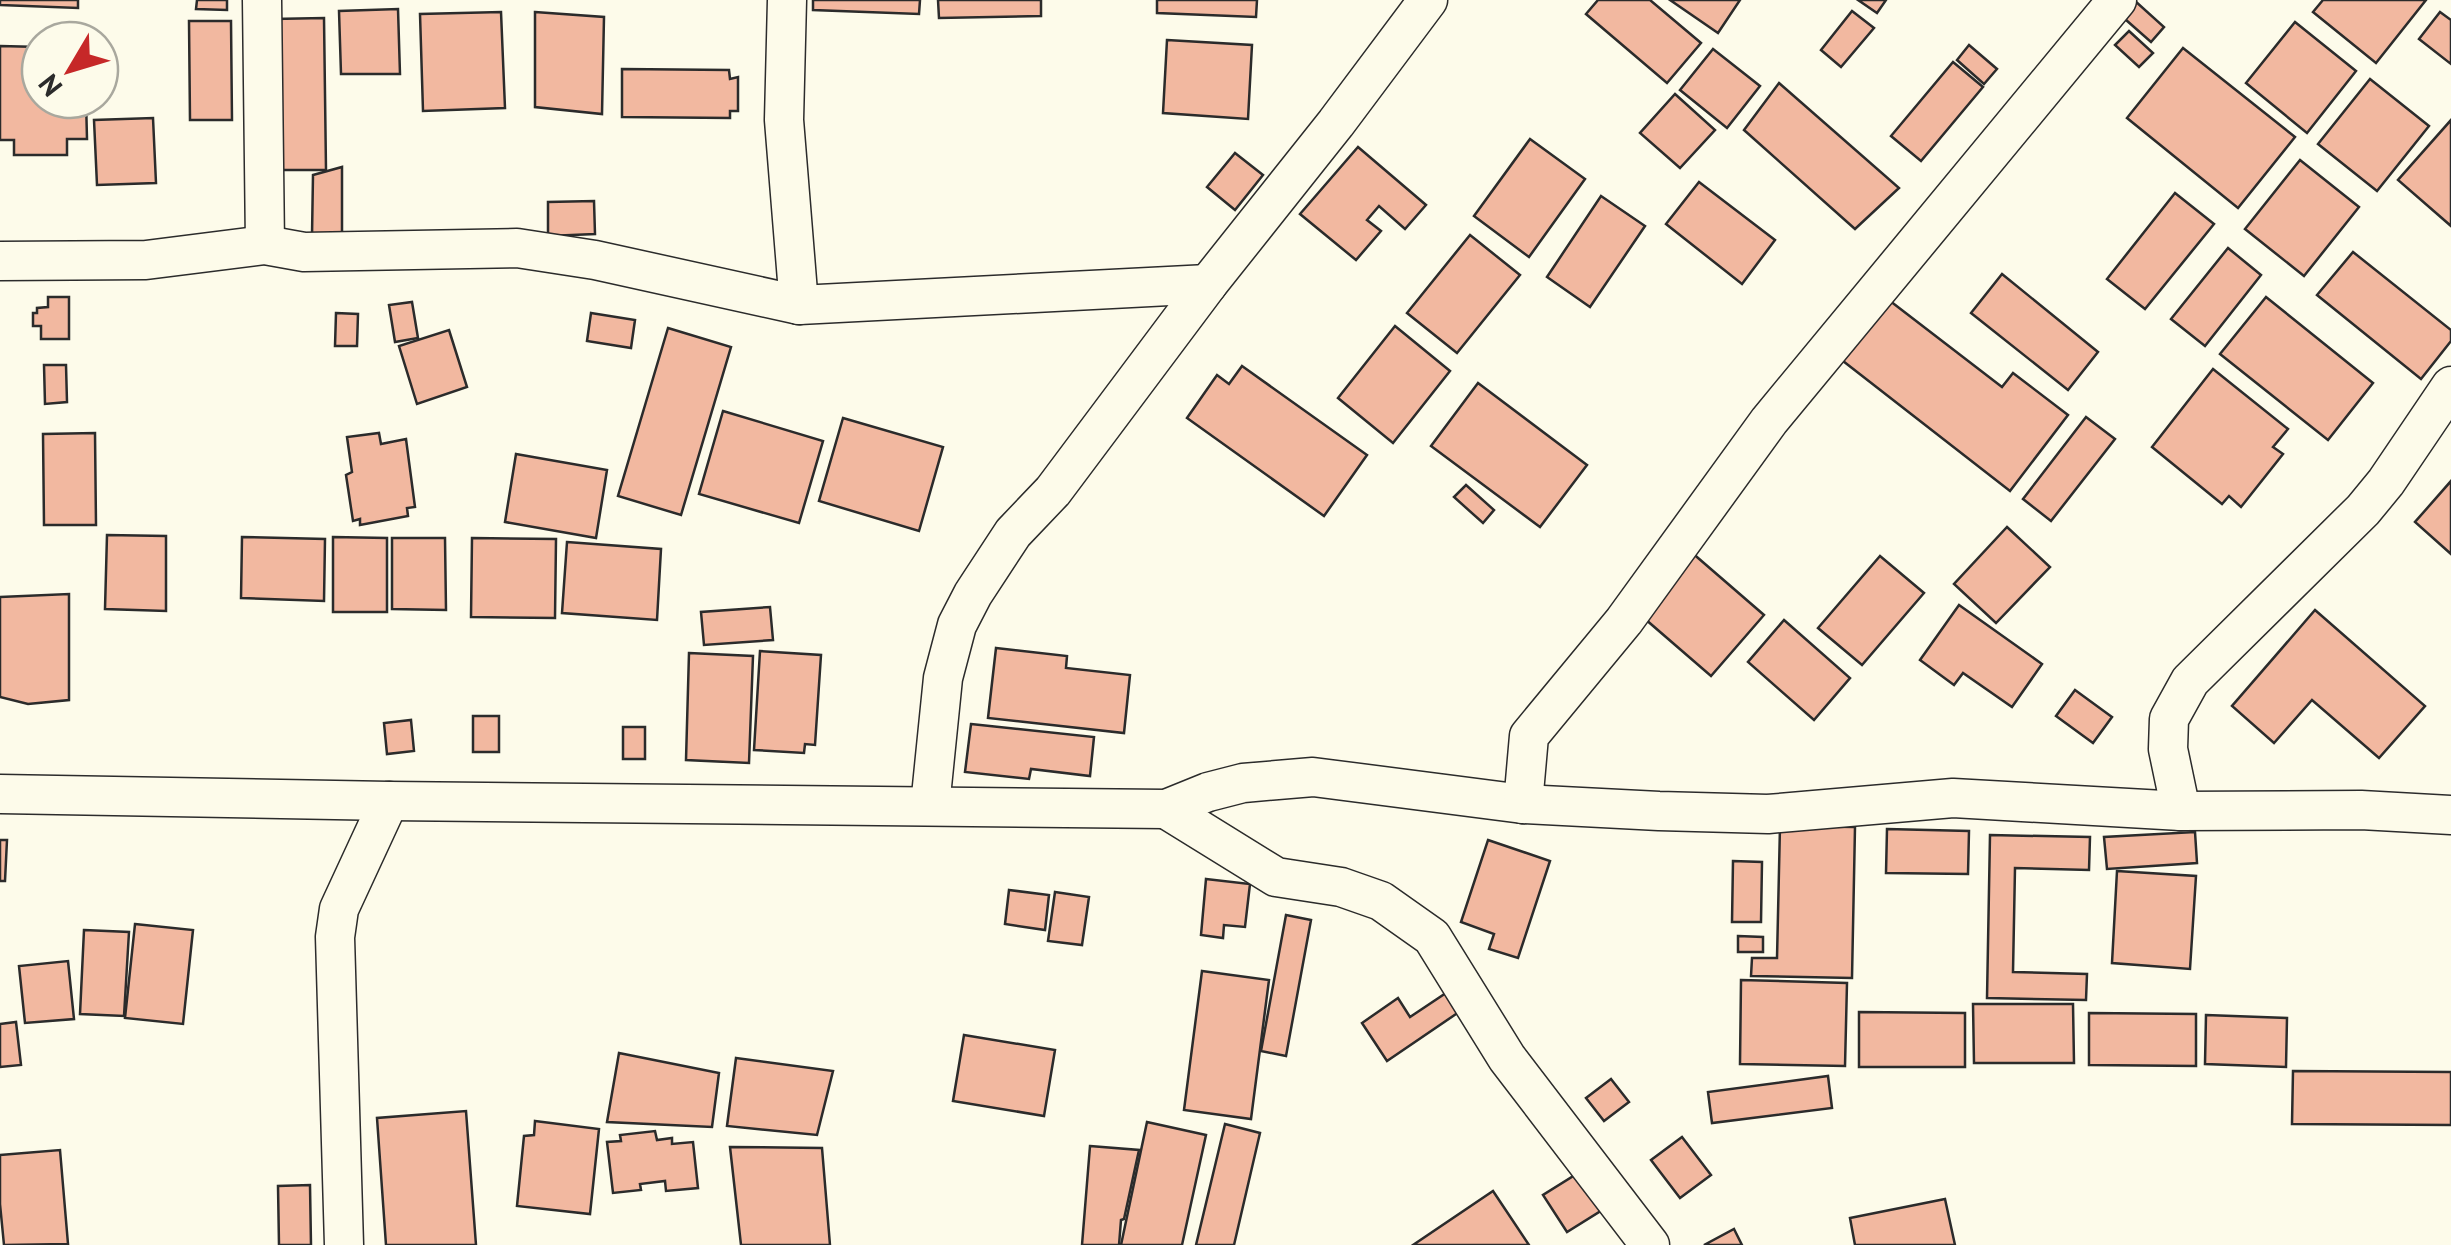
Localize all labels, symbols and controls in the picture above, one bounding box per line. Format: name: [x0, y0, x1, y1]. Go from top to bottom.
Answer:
north arrow: [20, 20, 120, 120]
text: N: [30, 67, 70, 104]

